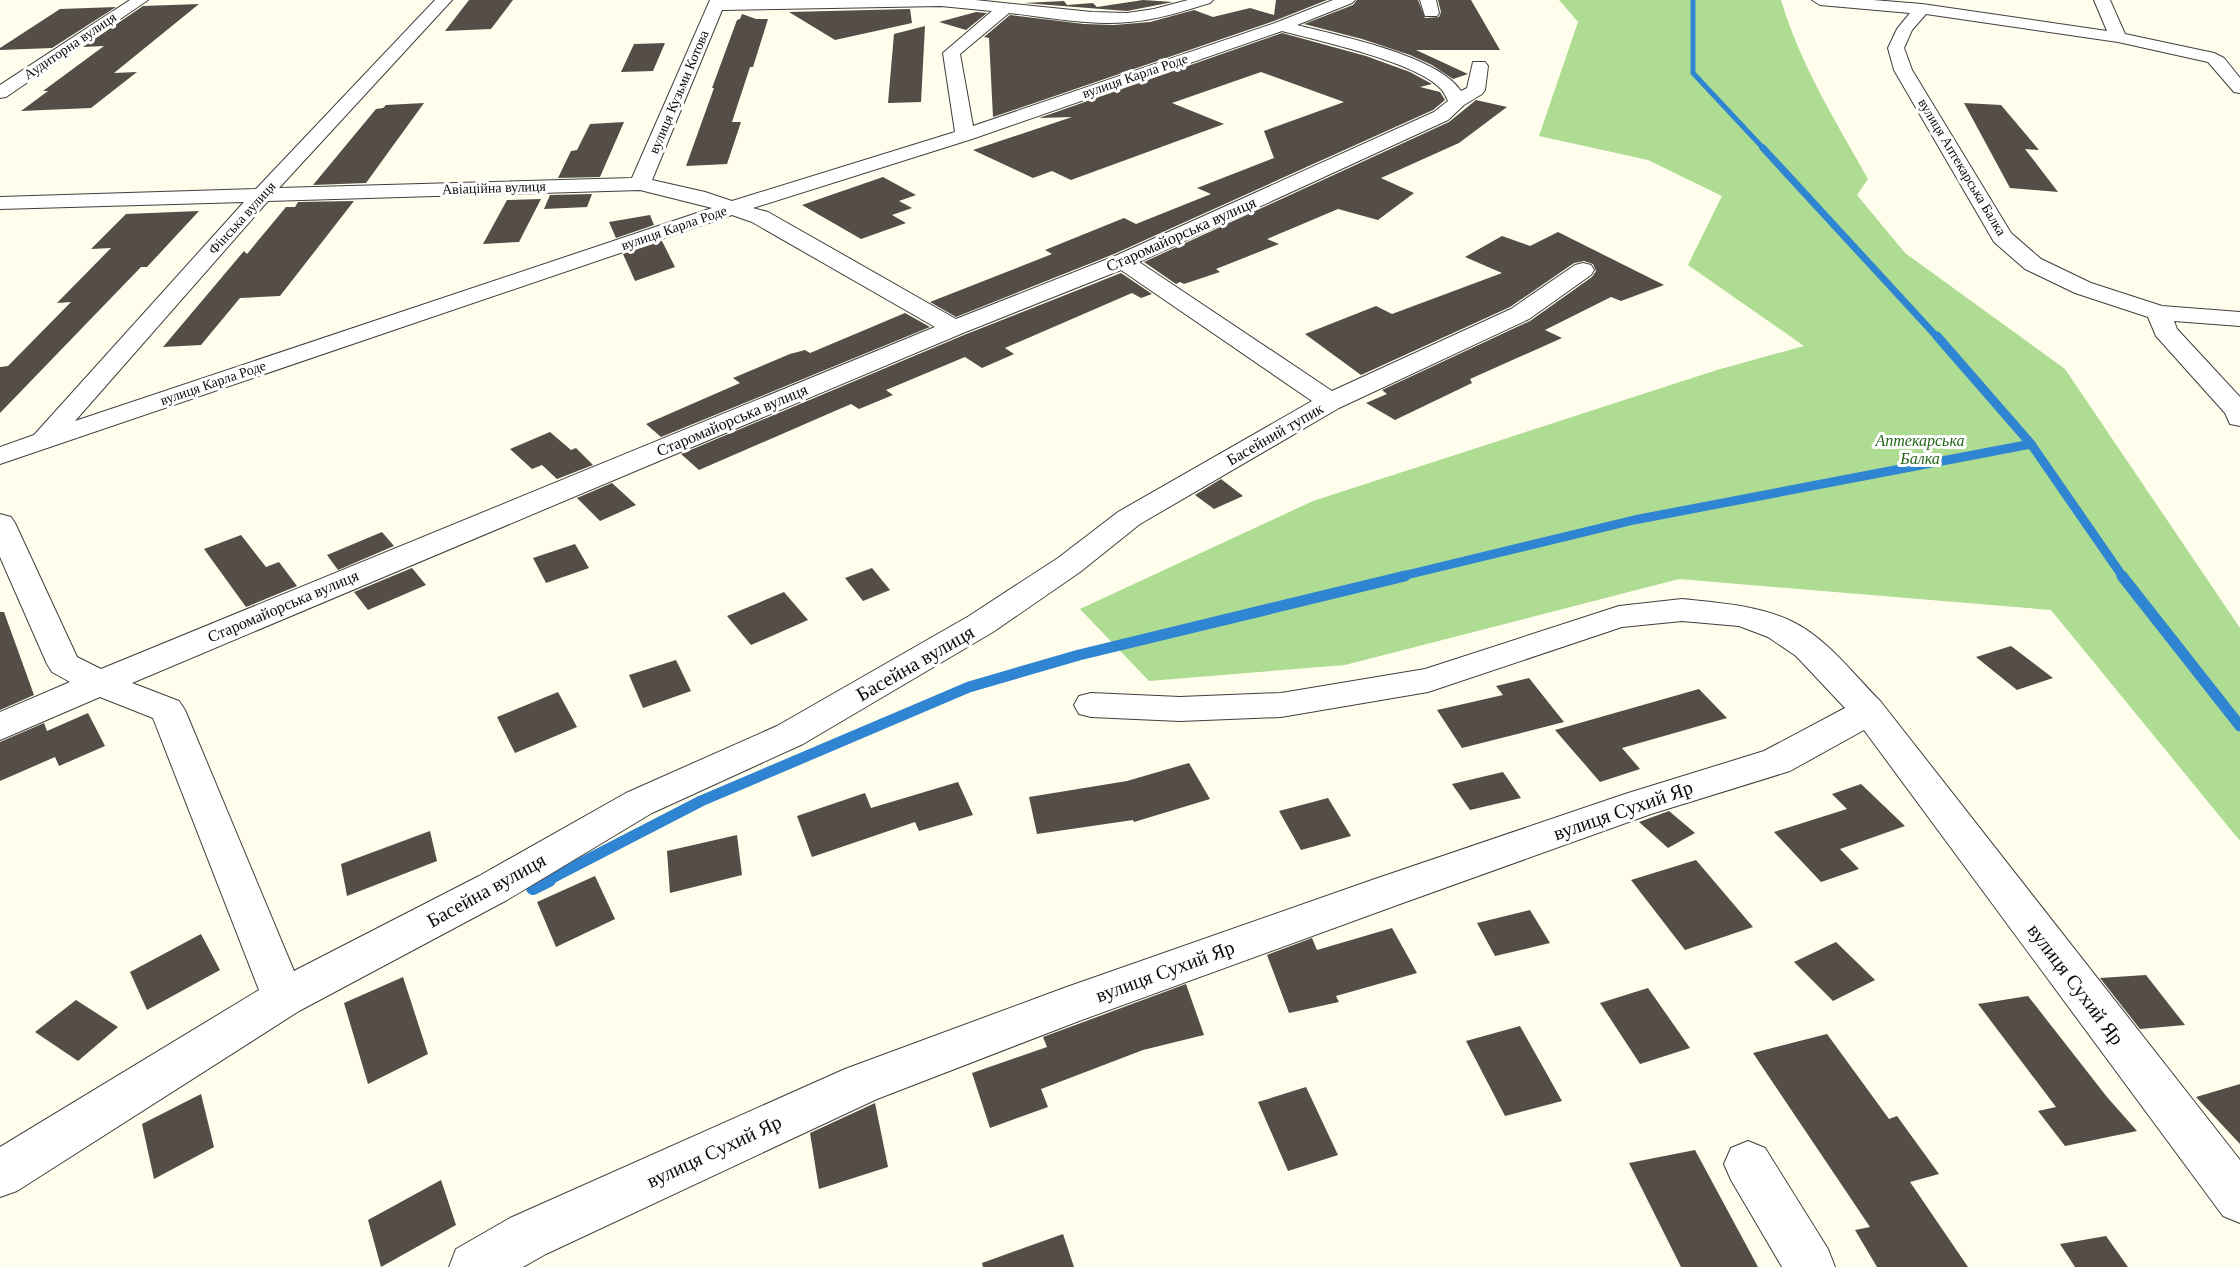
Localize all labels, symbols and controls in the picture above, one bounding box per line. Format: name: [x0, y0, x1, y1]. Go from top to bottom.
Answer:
street label: Аудиторна вулиця: [21, 9, 120, 82]
street label: вулиця Кузьми Котова: [646, 27, 712, 156]
street label: вулиця Карла Роде: [1080, 51, 1190, 101]
street label: вулиця Аптекарська Балка: [1915, 96, 2009, 239]
street label: Фінська вулиця: [206, 178, 279, 257]
street label: Авіаційна вулиця: [442, 179, 547, 197]
street label: Старомайорська вулиця: [1104, 193, 1259, 276]
street label: вулиця Карла Роде: [619, 203, 729, 253]
street label: вулиця Карла Роде: [158, 358, 268, 408]
street label: Старомайорська вулиця: [654, 380, 811, 460]
street label: Басейний тупик: [1224, 399, 1327, 469]
park label: Аптекарська Балка: [1875, 432, 1964, 467]
street label: Старомайорська вулиця: [205, 566, 362, 646]
street label: Басейна вулиця: [852, 620, 978, 706]
street label: вулиця Сухий Яр: [1550, 776, 1696, 845]
street label: Басейна вулиця: [423, 848, 550, 933]
street label: вулиця Сухий Яр: [2022, 919, 2129, 1050]
street label: вулиця Сухий Яр: [1093, 936, 1238, 1007]
street label: вулиця Сухий Яр: [643, 1110, 785, 1193]

